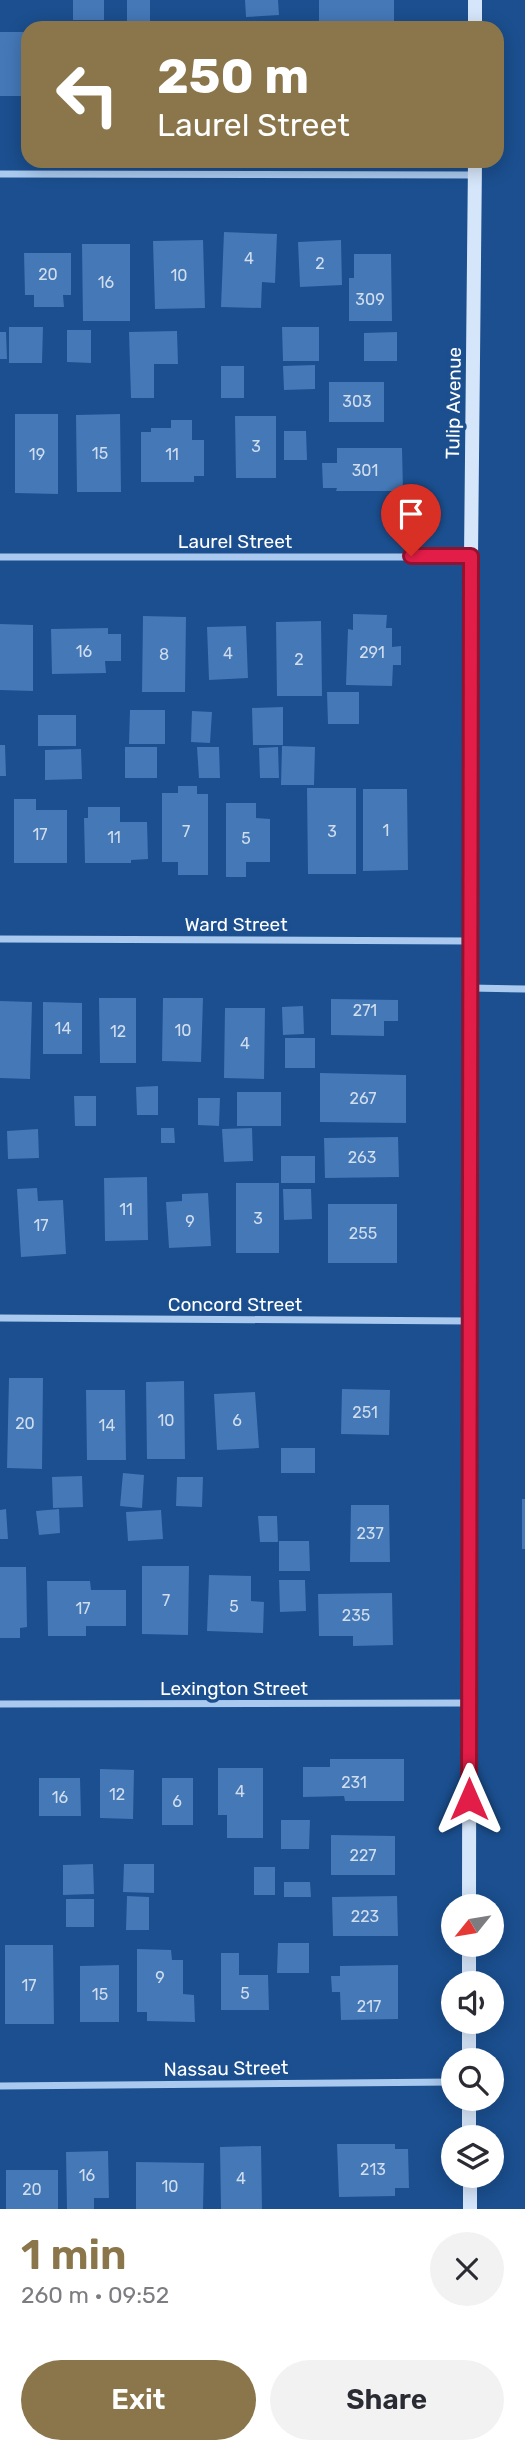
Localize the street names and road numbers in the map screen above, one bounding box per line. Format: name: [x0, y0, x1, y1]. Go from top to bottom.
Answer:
street label: Tulip Avenue: [441, 347, 466, 459]
street label: Laurel Street: [178, 530, 293, 553]
street label: Ward Street: [184, 913, 288, 936]
street label: Concord Street: [168, 1293, 303, 1316]
street label: Lexington Street: [160, 1677, 309, 1700]
street label: Nassau Street: [164, 2056, 289, 2081]

